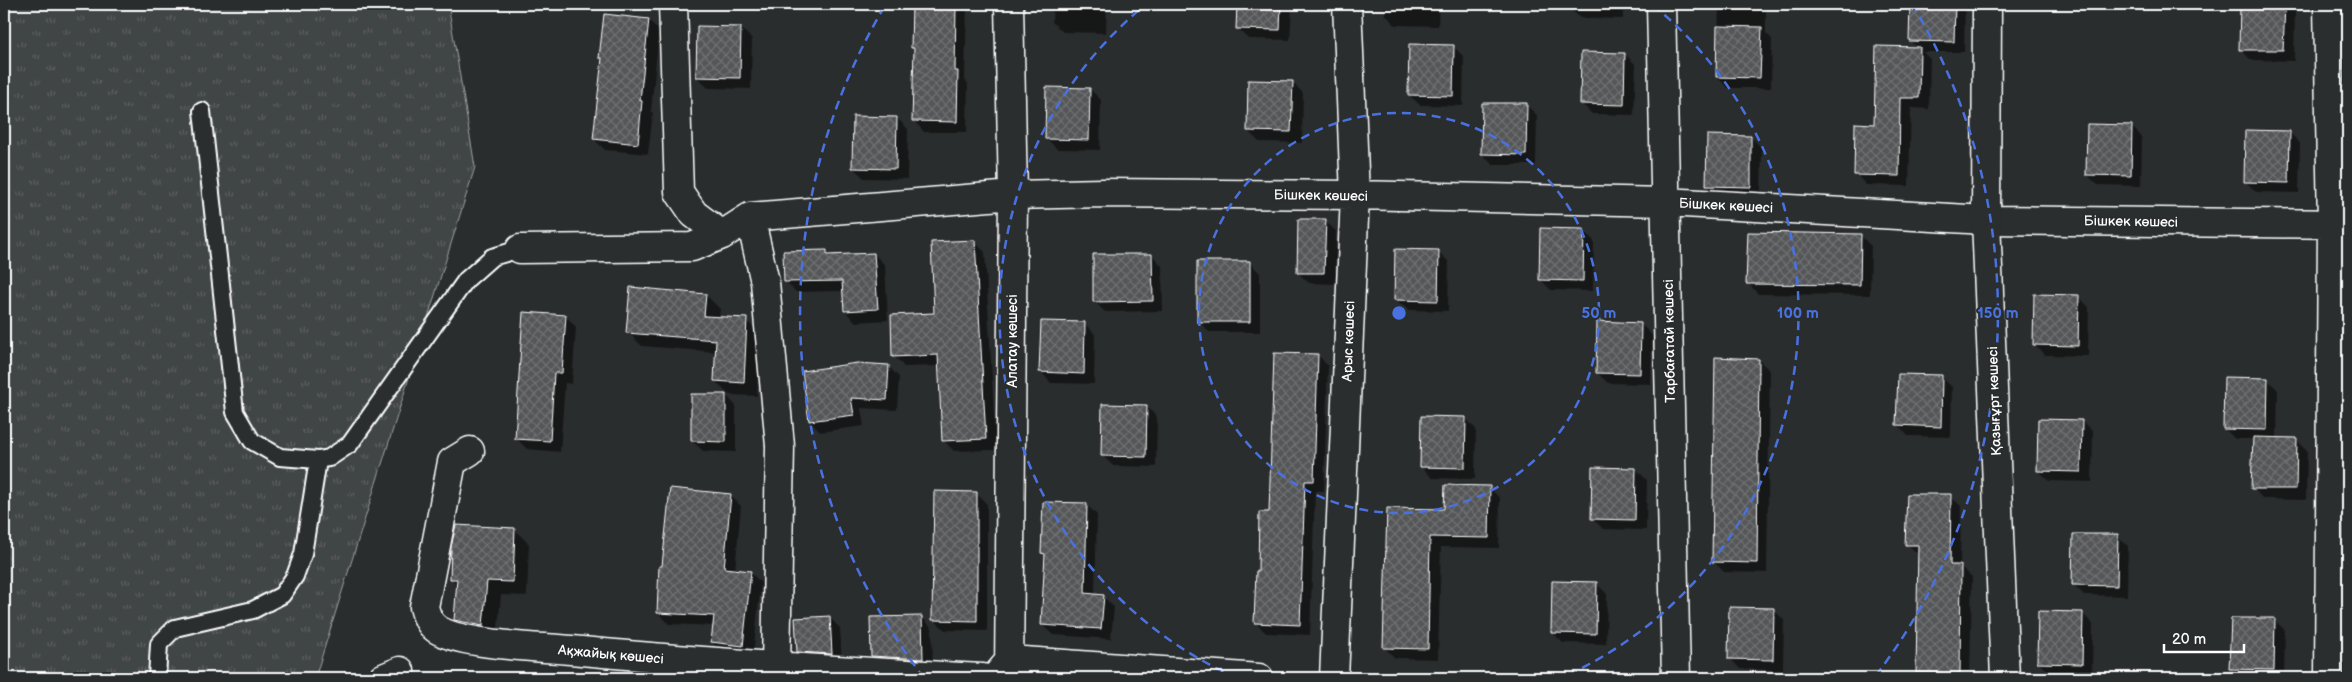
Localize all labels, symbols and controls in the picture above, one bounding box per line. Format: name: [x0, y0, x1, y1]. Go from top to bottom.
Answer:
street label: Бішкек көшесі: [1274, 186, 1368, 205]
street label: Бішкек көшесі: [1678, 195, 1774, 216]
street label: Бішкек көшесі: [2084, 212, 2178, 231]
street label: Тарбағатай көшесі: [1660, 279, 1679, 403]
street label: Алатау көшесі: [1004, 294, 1021, 389]
street label: Арыс көшесі: [1339, 300, 1358, 383]
centre of rings: [1390, 304, 1408, 322]
text: 50 m: [1582, 304, 1617, 323]
text: 100 m: [1777, 304, 1819, 323]
text: 150 m: [1977, 304, 2019, 323]
street label: Қазығұрт көшесі: [1984, 346, 2005, 456]
scale bar: [2164, 622, 2244, 654]
text: 20 m: [2172, 630, 2206, 649]
street label: Ақжайық көшесі: [556, 641, 664, 668]

